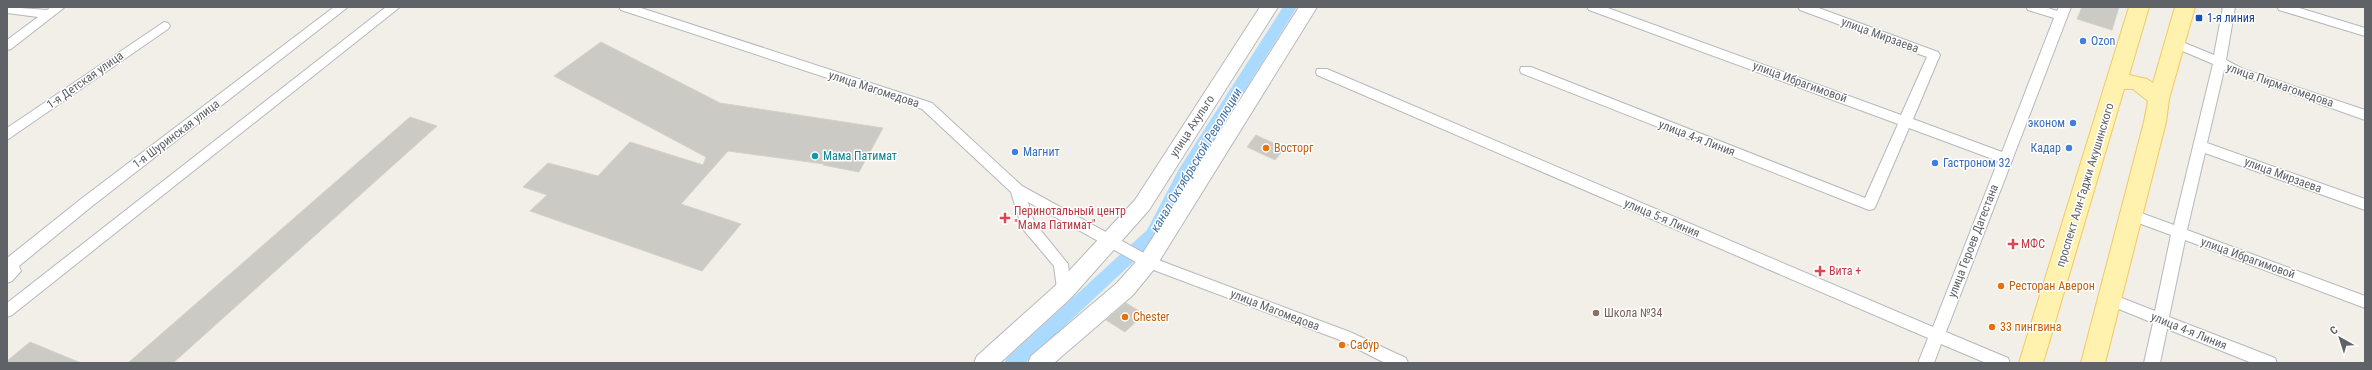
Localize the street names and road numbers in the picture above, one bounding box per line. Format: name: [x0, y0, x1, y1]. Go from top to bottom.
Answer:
street label: улица Мирзаева: [1839, 15, 1921, 56]
street label: 1-я Детская улица: [44, 48, 126, 112]
street label: улица Ибрагимовой: [1751, 58, 1849, 106]
street label: улица Пирмагомедова: [2224, 60, 2336, 110]
street label: улица Магомедова: [827, 68, 921, 110]
street label: улица Ахульго: [1167, 92, 1217, 160]
street label: 1-я Шуринская улица: [130, 97, 222, 171]
street label: проспект Али-Гаджи Акушинского: [2053, 101, 2117, 269]
street label: улица 4-я Линия: [1657, 117, 1737, 159]
street label: улица Мирзаева: [2242, 155, 2324, 196]
street label: улица Героев Дагестана: [1945, 182, 2001, 300]
street label: улица 5-я Линия: [1622, 196, 1702, 240]
street label: улица Ибрагимовой: [2199, 234, 2297, 282]
street label: улица Магомедова: [1228, 287, 1322, 334]
street label: улица 4-я Линия: [2149, 309, 2229, 353]

